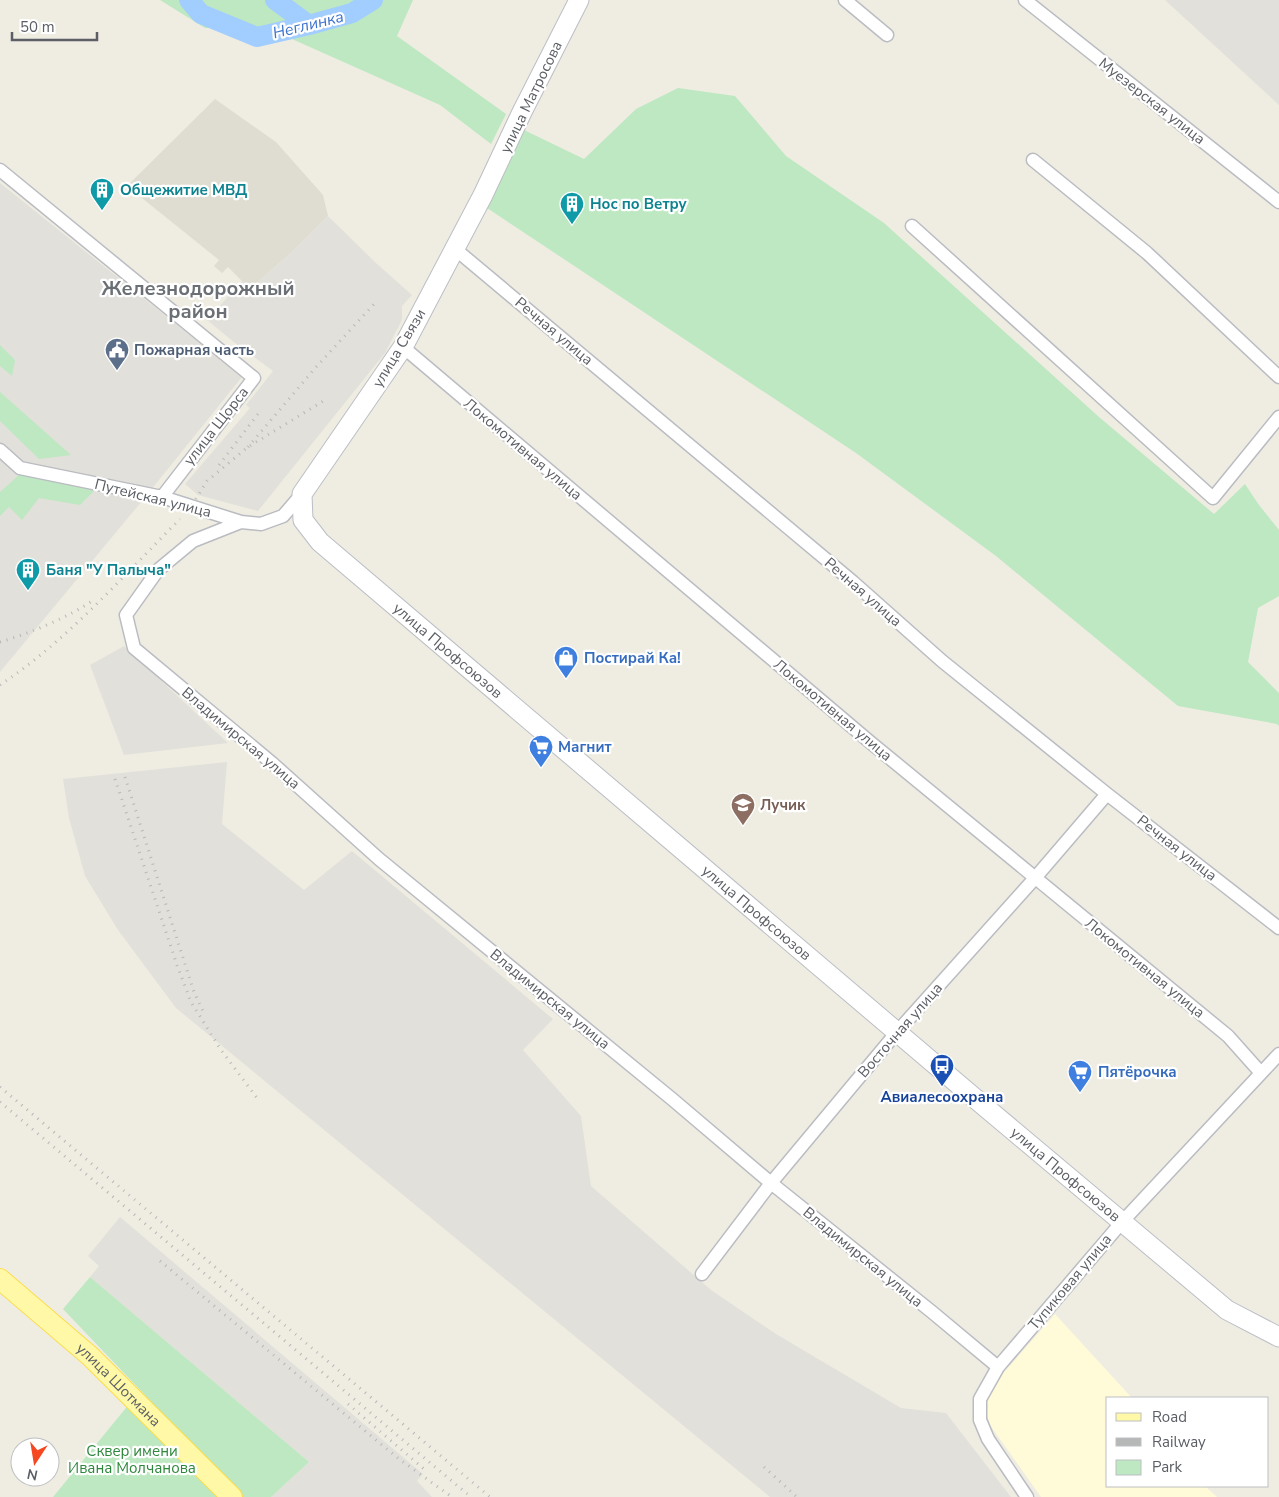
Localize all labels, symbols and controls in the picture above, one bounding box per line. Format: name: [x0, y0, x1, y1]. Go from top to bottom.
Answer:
water label: Неглинка: [270, 6, 346, 44]
scale bar: [12, 10, 98, 42]
text: 50 m: [20, 17, 55, 37]
street label: улица Матросова: [495, 38, 567, 156]
street label: Муезерская улица: [1095, 53, 1209, 149]
building icon: Общежитие МВД: [89, 177, 115, 211]
place label: Общежитие МВД: [120, 180, 247, 200]
building icon: Нос по Ветру: [559, 191, 585, 225]
place label: Нос по Ветру: [590, 194, 688, 214]
district label: Железнодорожный район: [101, 275, 295, 325]
street label: Речная улица: [511, 292, 597, 370]
street label: улица Связи: [368, 305, 430, 391]
public building icon: Пожарная часть: [104, 337, 130, 371]
place label: Пожарная часть: [134, 340, 254, 360]
street label: улица Щорса: [179, 383, 253, 469]
street label: Локомотивная улица: [460, 394, 586, 504]
street label: Путейская улица: [93, 474, 213, 522]
street label: Речная улица: [820, 553, 906, 631]
building icon: Баня "У Палыча": [15, 557, 41, 591]
place label: Баня "У Палыча": [46, 560, 171, 580]
street label: улица Профсоюзов: [389, 598, 507, 703]
shop icon: Постирай Ка!: [553, 645, 579, 679]
place label: Постирай Ка!: [584, 648, 681, 668]
street label: Локомотивная улица: [770, 655, 896, 765]
street label: Владимирская улица: [178, 682, 304, 794]
supermarket icon: Магнит: [528, 734, 554, 768]
place label: Магнит: [558, 737, 612, 757]
school or university icon: Лучик: [730, 792, 756, 826]
place label: Лучик: [760, 795, 806, 815]
street label: Речная улица: [1133, 810, 1221, 886]
street label: улица Профсоюзов: [697, 861, 815, 965]
street label: Локомотивная улица: [1081, 913, 1209, 1023]
street label: Владимирская улица: [486, 944, 614, 1054]
street label: Восточная улица: [853, 978, 947, 1082]
bus stop icon: Авиалесоохрана: [929, 1053, 955, 1087]
supermarket icon: Пятёрочка: [1067, 1059, 1093, 1093]
place label: Пятёрочка: [1098, 1062, 1177, 1082]
place label: Авиалесоохрана: [881, 1087, 1003, 1107]
street label: улица Профсоюзов: [1006, 1123, 1125, 1226]
street label: Владимирская улица: [799, 1202, 927, 1312]
street label: Тупиковая улица: [1024, 1230, 1116, 1334]
street label: улица Шотмана: [72, 1338, 165, 1431]
legend: [1106, 1397, 1269, 1487]
text: Road: [1152, 1407, 1187, 1427]
text: Railway: [1152, 1432, 1206, 1452]
north arrow: [10, 1437, 60, 1487]
park label: Сквер имени Ивана Молчанова: [68, 1441, 196, 1478]
text: Park: [1152, 1457, 1182, 1477]
text: N: [25, 1464, 40, 1485]

